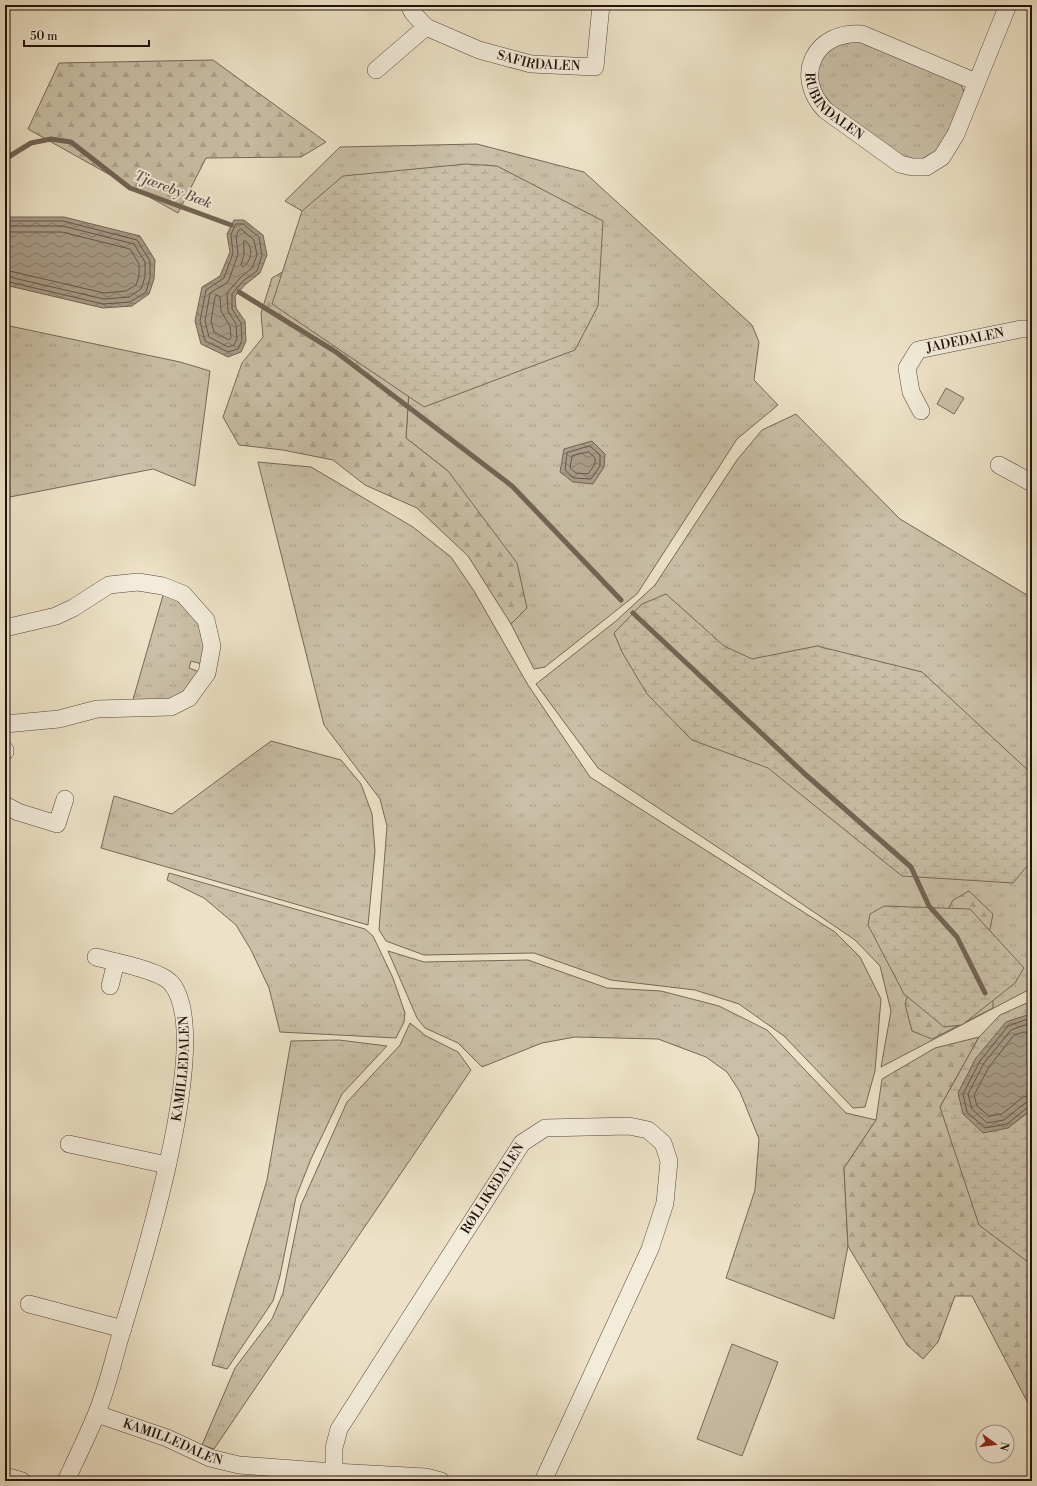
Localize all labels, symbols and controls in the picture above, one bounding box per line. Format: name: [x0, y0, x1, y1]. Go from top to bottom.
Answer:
scale bar: [24, 22, 149, 48]
text: 50 m: [30, 29, 58, 44]
street label: SAFIRDALEN: [495, 47, 581, 74]
street label: RUBINDALEN: [802, 72, 867, 144]
water label: Tjæreby Bæk: [132, 167, 214, 213]
street label: JADEDALEN: [924, 325, 1006, 356]
street label: KAMILLEDALEN: [168, 1015, 193, 1123]
street label: RØLLIKEDALEN: [458, 1140, 528, 1237]
street label: KAMILLEDALEN: [121, 1415, 224, 1469]
north arrow: [975, 1424, 1015, 1464]
text: N: [996, 1440, 1012, 1452]

